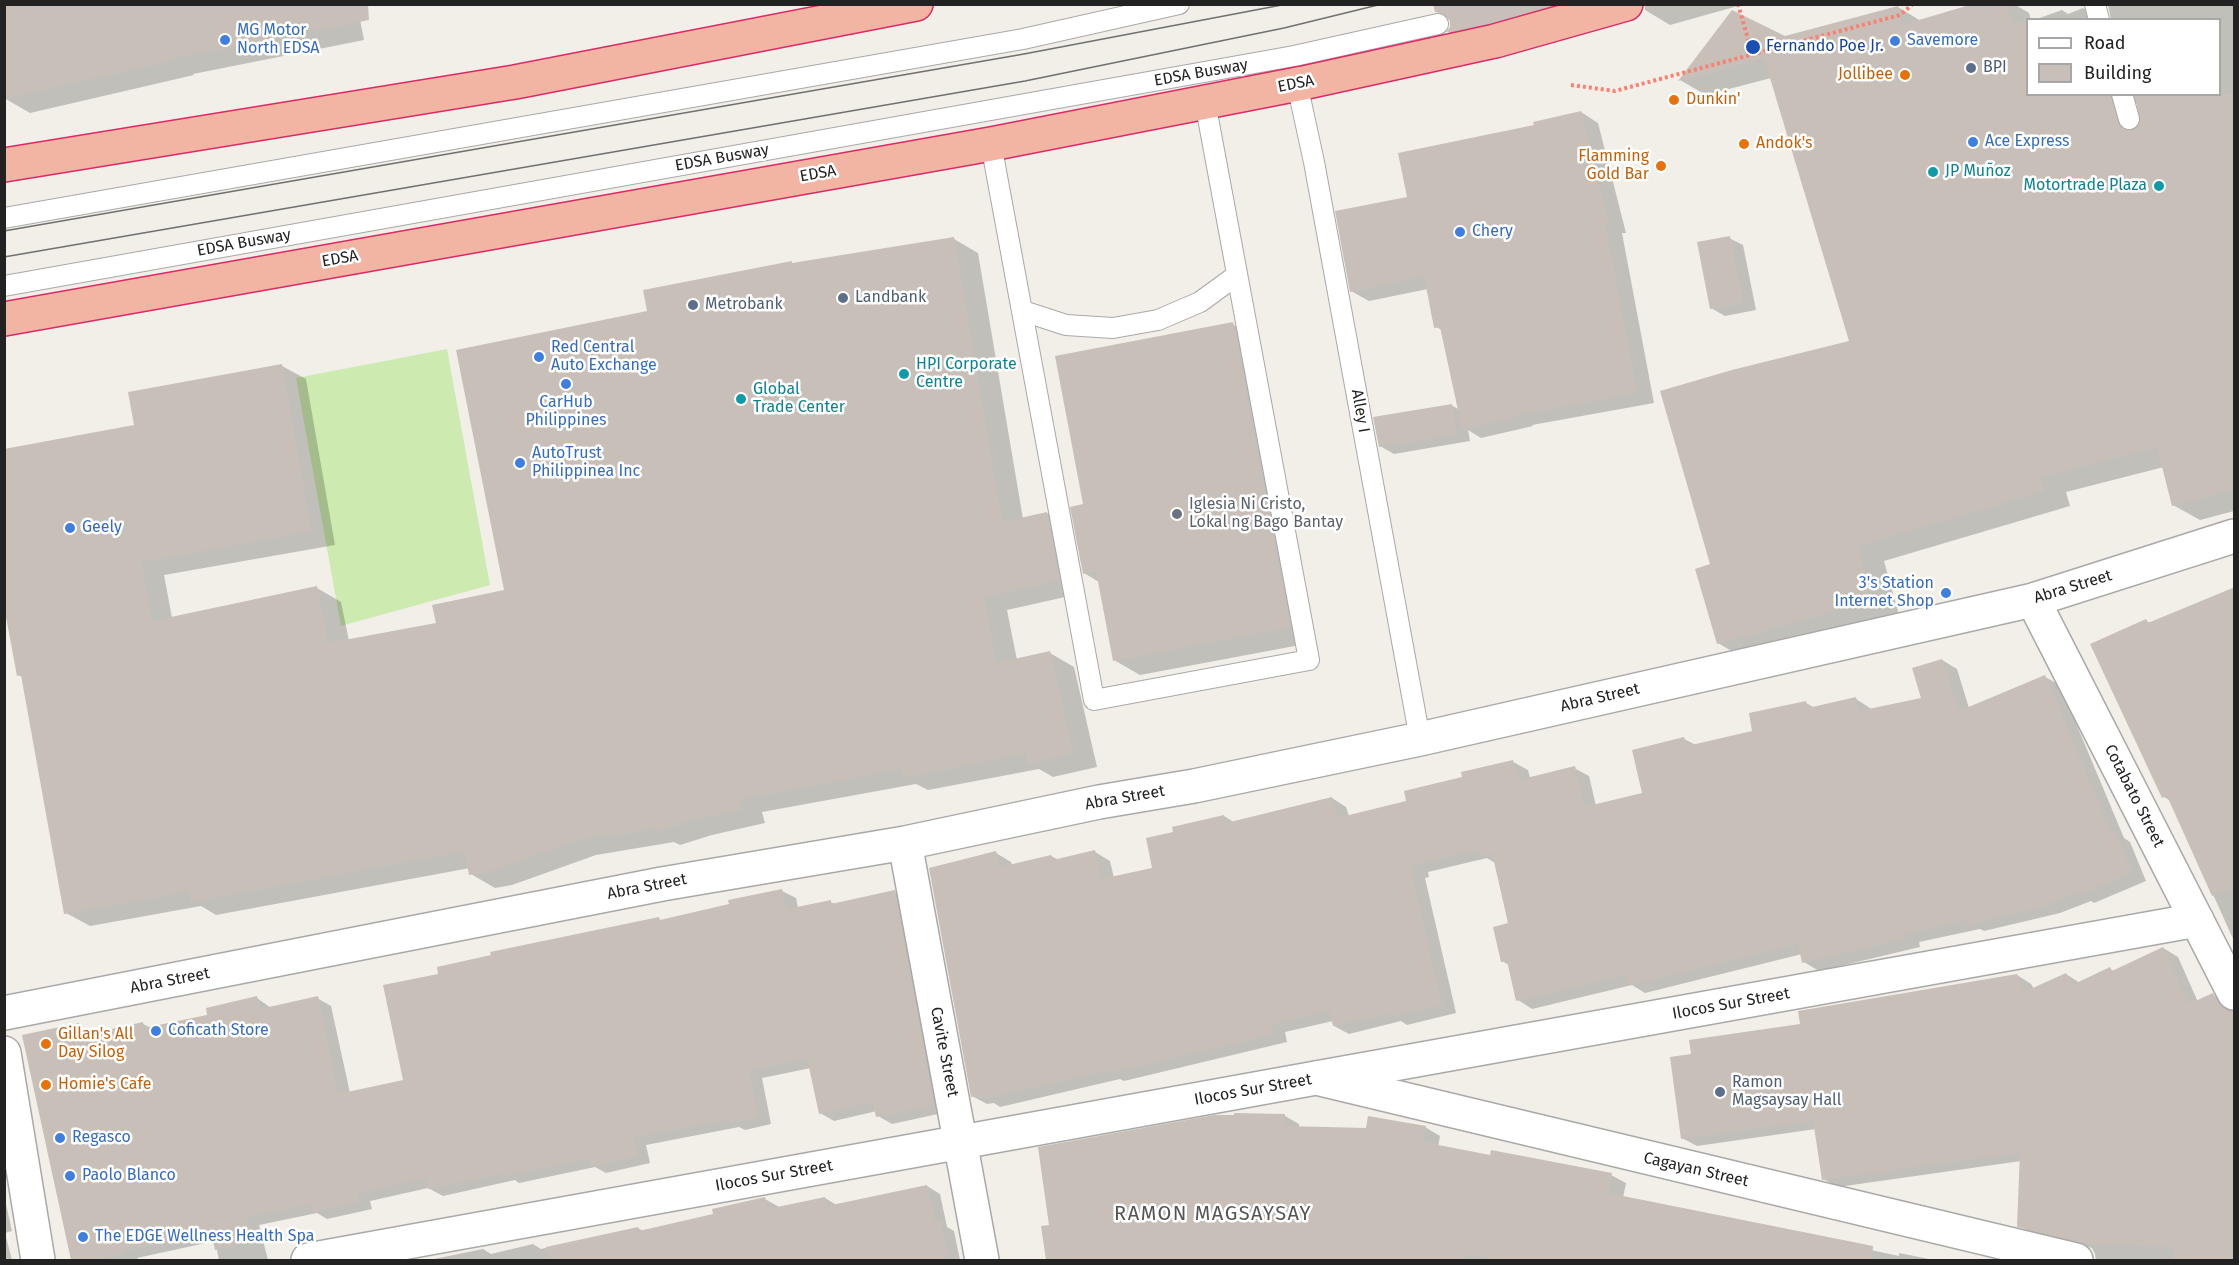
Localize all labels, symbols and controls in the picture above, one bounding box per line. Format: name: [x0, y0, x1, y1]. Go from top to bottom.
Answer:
legend: [2026, 18, 2221, 96]
place label: MG Motor North EDSA: [237, 21, 320, 59]
place label: Savemore: [1907, 31, 1978, 51]
text: Road: [2084, 32, 2126, 54]
marker: MG Motor North EDSA: [218, 33, 232, 47]
marker: Savemore: [1888, 34, 1902, 48]
place label: Fernando Poe Jr.: [1766, 37, 1884, 57]
marker: Fernando Poe Jr.: [1744, 38, 1762, 56]
street label: EDSA Busway: [1153, 55, 1249, 91]
place label: BPI: [1983, 58, 2007, 78]
marker: BPI: [1964, 61, 1978, 75]
text: Building: [2084, 62, 2151, 84]
place label: Jollibee: [1838, 65, 1893, 85]
marker: Jollibee: [1898, 68, 1912, 82]
street label: EDSA: [1276, 71, 1316, 97]
place label: Dunkin': [1686, 90, 1740, 110]
marker: Dunkin': [1667, 93, 1681, 107]
place label: Ace Express: [1985, 132, 2069, 152]
place label: Andok's: [1756, 134, 1812, 154]
marker: Ace Express: [1966, 135, 1980, 149]
marker: Andok's: [1737, 137, 1751, 151]
street label: EDSA Busway: [674, 140, 770, 176]
place label: Flamming Gold Bar: [1578, 147, 1649, 185]
marker: Flamming Gold Bar: [1654, 159, 1668, 173]
street label: EDSA: [798, 161, 838, 187]
place label: JP Muñoz: [1945, 162, 2011, 182]
marker: JP Muñoz: [1926, 165, 1940, 179]
place label: Motortrade Plaza: [2024, 176, 2147, 196]
marker: Motortrade Plaza: [2152, 179, 2166, 193]
place label: Chery: [1472, 222, 1513, 242]
street label: EDSA Busway: [196, 225, 292, 261]
marker: Chery: [1453, 225, 1467, 239]
street label: EDSA: [320, 246, 360, 272]
place label: Landbank: [855, 288, 926, 308]
marker: Landbank: [836, 291, 850, 305]
place label: Metrobank: [705, 295, 783, 315]
marker: Metrobank: [686, 298, 700, 312]
place label: Red Central Auto Exchange: [551, 338, 657, 376]
marker: Red Central Auto Exchange: [532, 350, 546, 364]
place label: HPI Corporate Centre: [916, 355, 1017, 393]
marker: HPI Corporate Centre: [897, 367, 911, 381]
marker: CarHub Philippines: [559, 377, 573, 391]
place label: Global Trade Center: [753, 380, 845, 418]
street label: Alley I: [1347, 388, 1373, 434]
marker: Global Trade Center: [734, 392, 748, 406]
place label: CarHub Philippines: [525, 393, 607, 431]
place label: AutoTrust Philippinea Inc: [532, 444, 640, 482]
marker: AutoTrust Philippinea Inc: [513, 456, 527, 470]
place label: Iglesia Ni Cristo, Lokal ng Bago Bantay: [1189, 495, 1343, 533]
marker: Iglesia Ni Cristo, Lokal ng Bago Bantay: [1170, 507, 1184, 521]
place label: Geely: [82, 518, 122, 538]
marker: Geely: [63, 521, 77, 535]
street label: Abra Street: [2032, 566, 2114, 608]
place label: 3's Station Internet Shop: [1834, 574, 1934, 612]
marker: 3's Station Internet Shop: [1939, 586, 1953, 600]
street label: Abra Street: [1559, 680, 1641, 716]
street label: Cotabato Street: [2100, 741, 2168, 851]
street label: Abra Street: [1084, 782, 1166, 814]
street label: Abra Street: [606, 870, 688, 904]
street label: Abra Street: [129, 964, 211, 998]
street label: Ilocos Sur Street: [1671, 984, 1791, 1024]
street label: Cavite Street: [926, 1005, 962, 1099]
place label: Coficath Store: [168, 1021, 269, 1041]
marker: Coficath Store: [149, 1024, 163, 1038]
place label: Gillan's All Day Silog: [58, 1025, 133, 1063]
marker: Gillan's All Day Silog: [39, 1037, 53, 1051]
street label: Ilocos Sur Street: [1193, 1070, 1313, 1110]
place label: Ramon Magsaysay Hall: [1732, 1073, 1841, 1111]
place label: Homie's Cafe: [58, 1075, 151, 1095]
marker: Homie's Cafe: [39, 1078, 53, 1092]
marker: Ramon Magsaysay Hall: [1713, 1085, 1727, 1099]
place label: Regasco: [72, 1128, 131, 1148]
marker: Regasco: [53, 1131, 67, 1145]
street label: Cagayan Street: [1642, 1149, 1750, 1191]
street label: Ilocos Sur Street: [714, 1156, 834, 1196]
place label: Paolo Blanco: [82, 1166, 176, 1186]
marker: Paolo Blanco: [63, 1169, 77, 1183]
district label: RAMON MAGSAYSAY: [1114, 1202, 1312, 1226]
place label: The EDGE Wellness Health Spa: [95, 1227, 314, 1247]
marker: The EDGE Wellness Health Spa: [76, 1230, 90, 1244]

